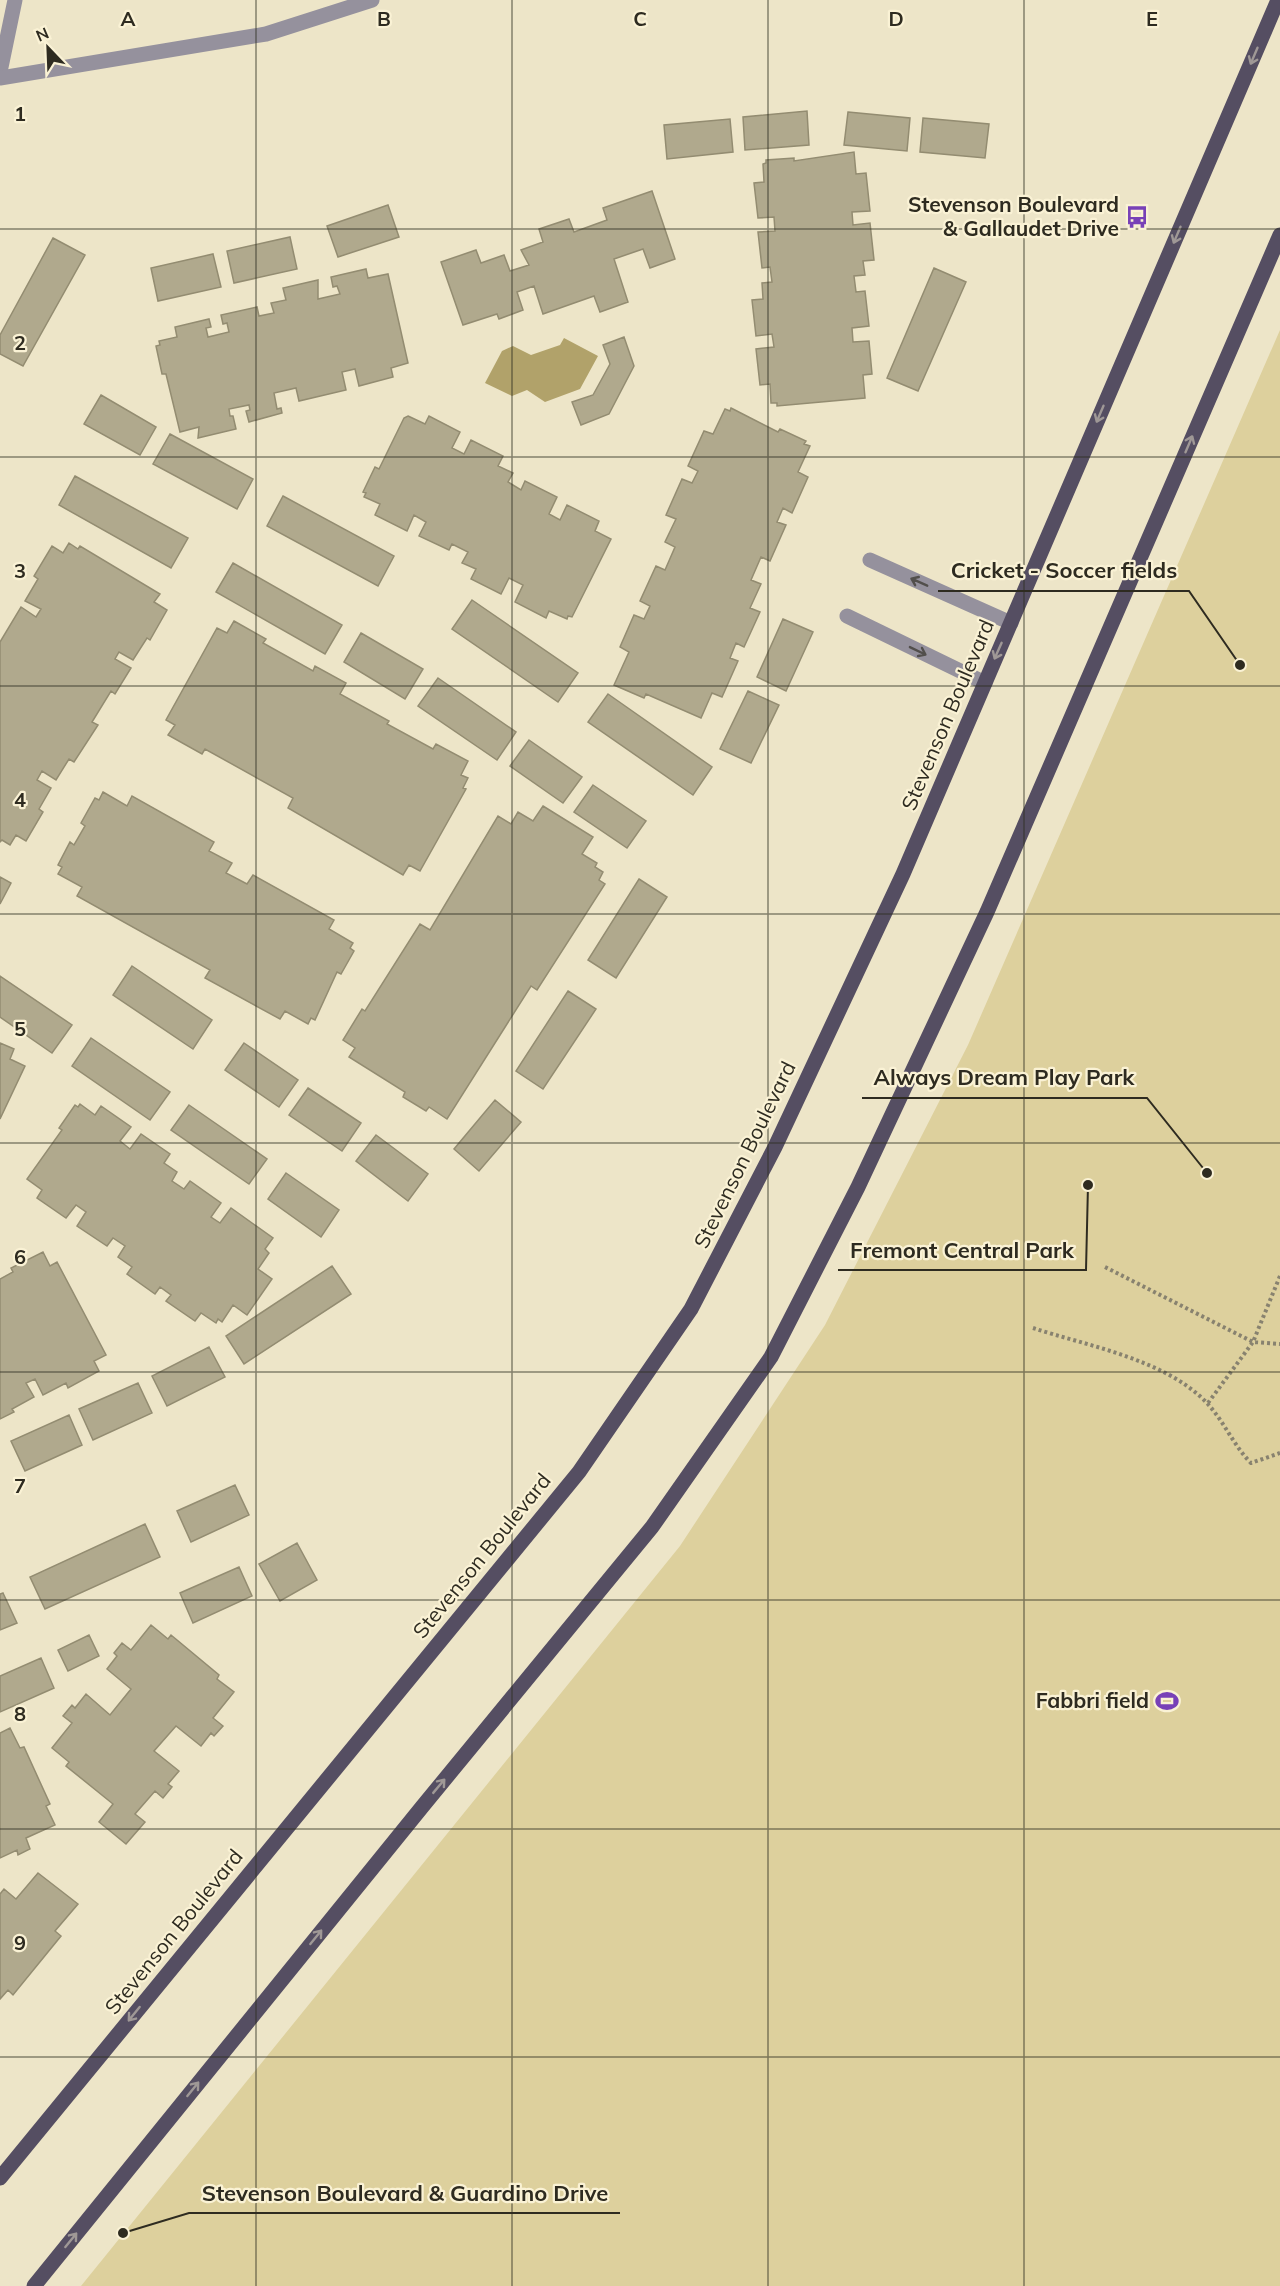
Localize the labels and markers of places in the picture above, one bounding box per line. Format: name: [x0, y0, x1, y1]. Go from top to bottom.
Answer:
place label: Stevenson Boulevard & Gallaudet Drive: [908, 191, 1119, 241]
bus stop icon: Stevenson Boulevard & Gallaudet Drive: [1124, 204, 1150, 230]
callout: Cricket - Soccer fields: [938, 551, 1189, 591]
callout: Always Dream Play Park: [862, 1058, 1147, 1098]
callout: Fremont Central Park: [838, 1230, 1086, 1270]
place label: Fabbri field: [1036, 1687, 1149, 1713]
sports icon: Fabbri field: [1154, 1688, 1180, 1714]
callout: Stevenson Boulevard & Guardino Drive: [189, 2173, 620, 2213]

